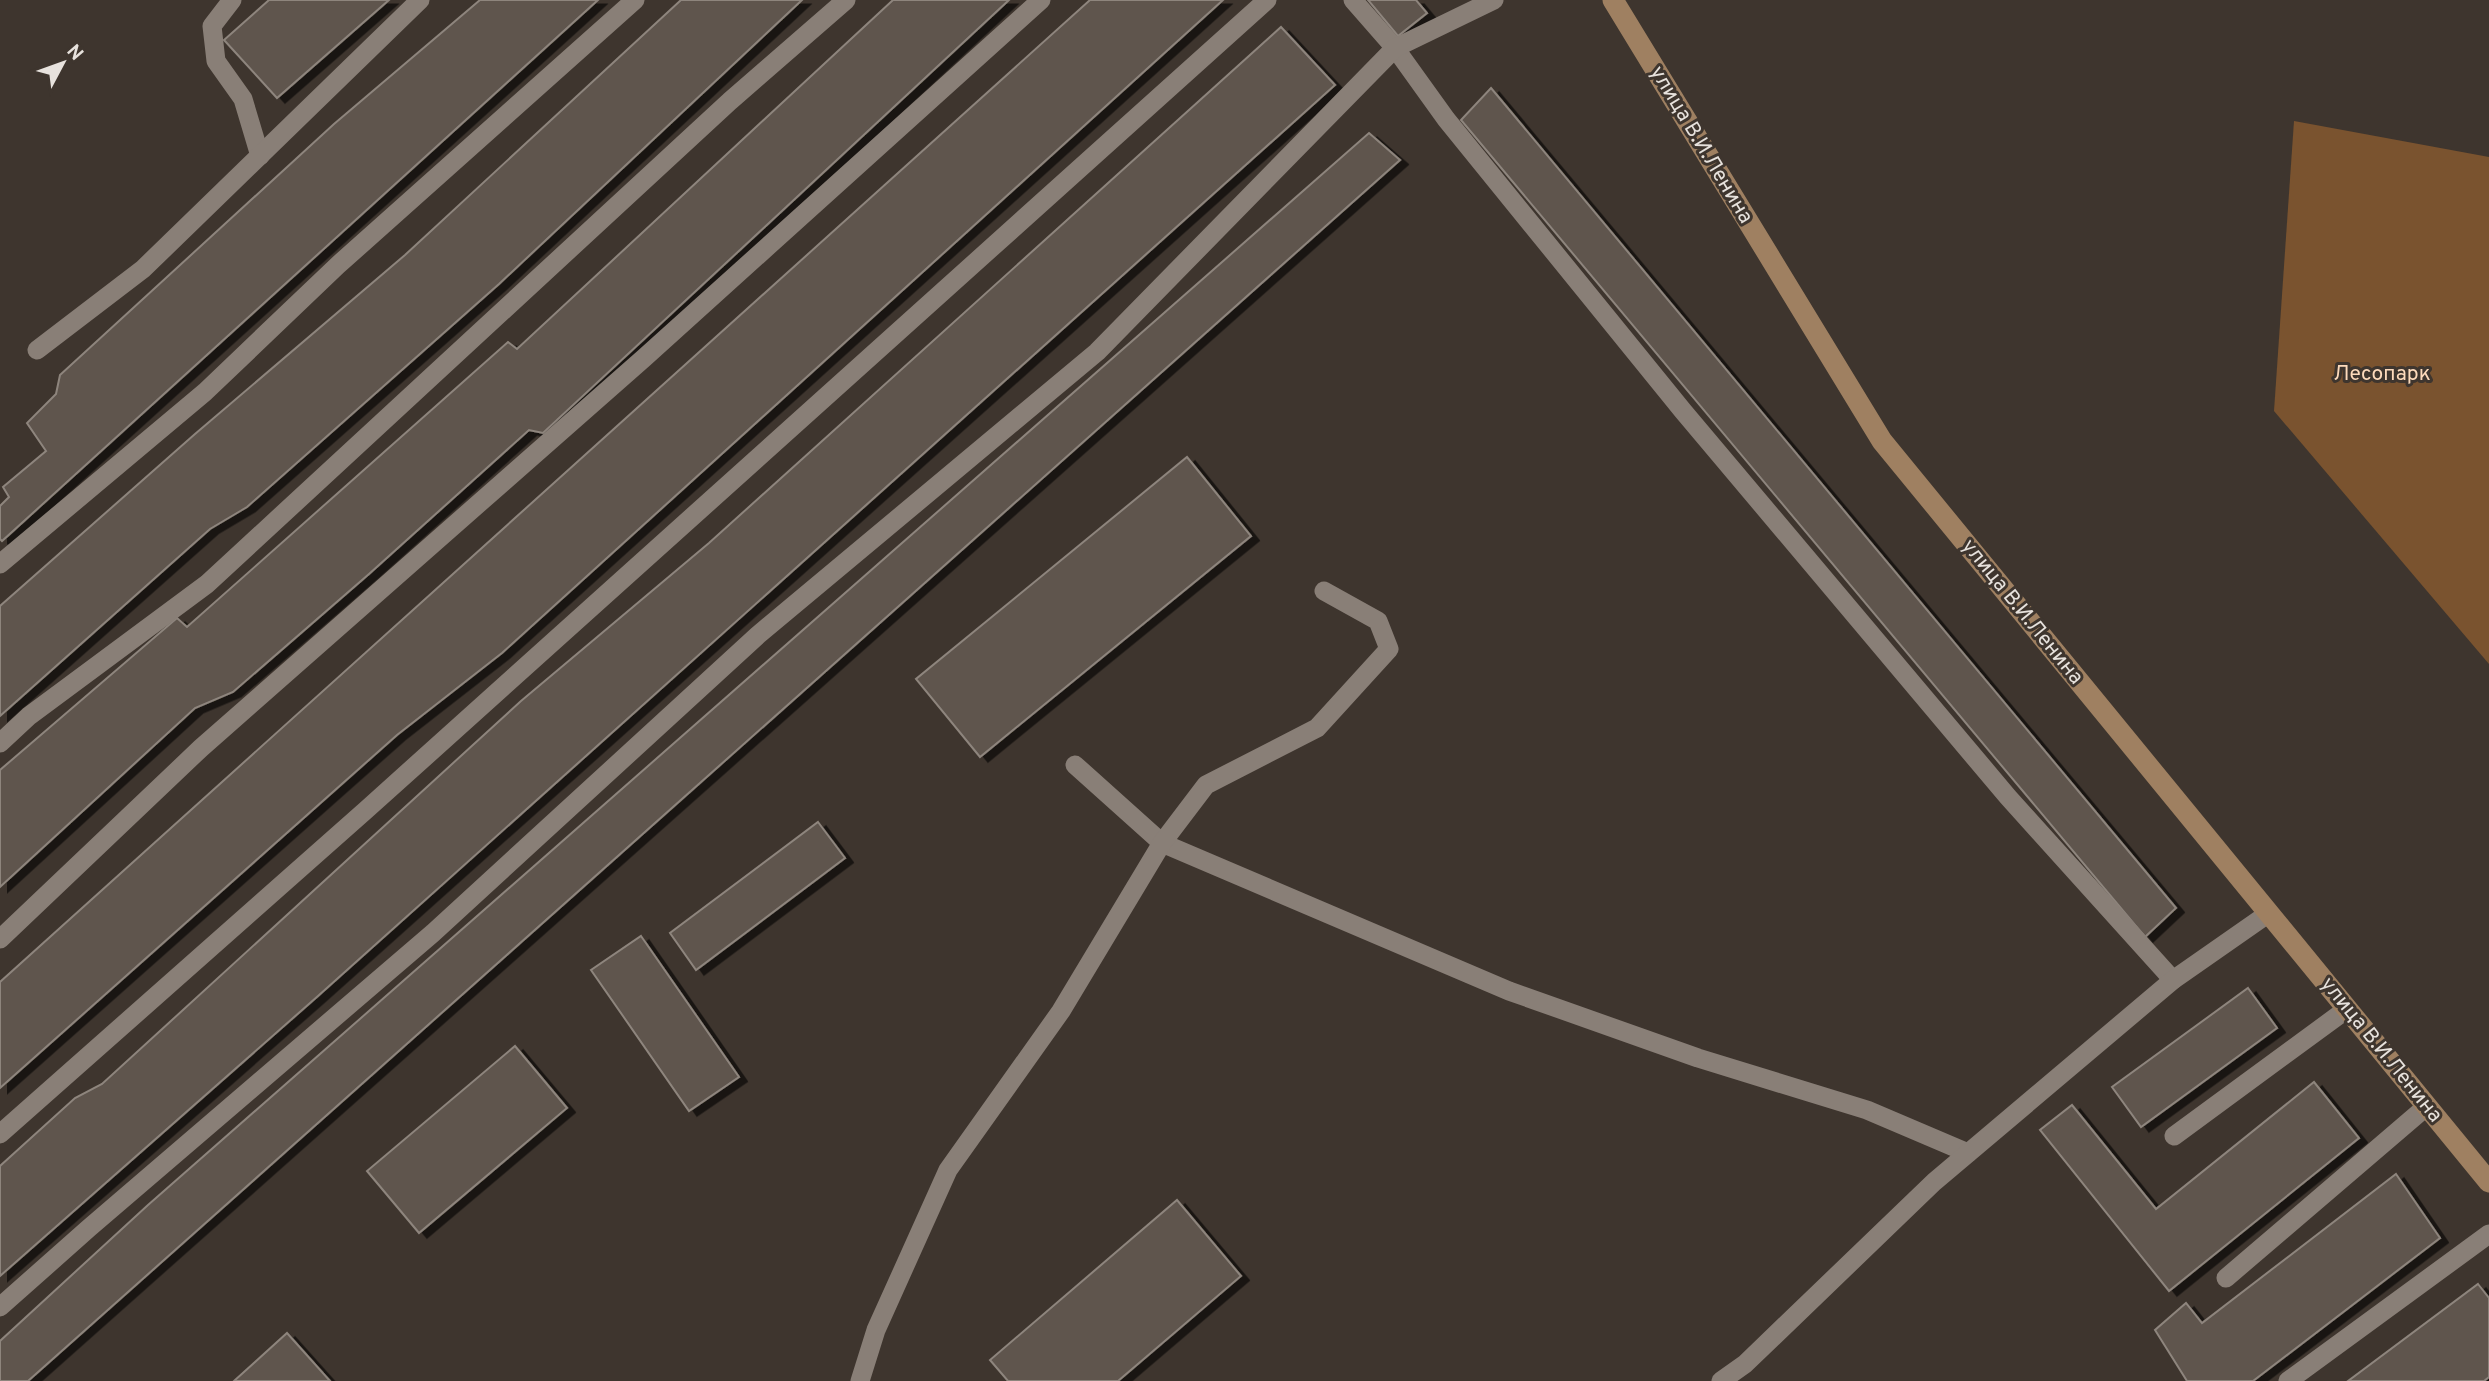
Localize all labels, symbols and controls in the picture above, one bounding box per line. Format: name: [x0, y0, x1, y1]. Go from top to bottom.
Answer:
north arrow: [28, 28, 98, 98]
text: N: [61, 40, 88, 66]
street label: улица В.И.Ленина: [1643, 61, 1759, 229]
park label: Лесопарк: [2333, 361, 2431, 388]
street label: улица В.И.Ленина: [1955, 534, 2089, 690]
street label: улица В.И.Ленина: [2314, 972, 2448, 1128]

